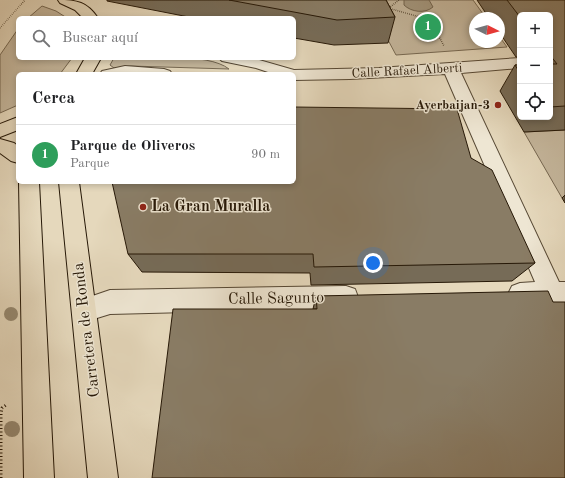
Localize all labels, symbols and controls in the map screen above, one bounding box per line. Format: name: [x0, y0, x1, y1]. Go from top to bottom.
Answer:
pin: 1: [415, 12, 441, 42]
north arrow: [469, 12, 505, 48]
map controls: [517, 12, 553, 120]
button: +: [517, 12, 553, 48]
search box: [16, 16, 296, 60]
icon: search: [30, 27, 52, 49]
text: Buscar aquí: [62, 31, 138, 46]
button: −: [517, 48, 553, 84]
street label: Calle Rafael Alberti: [351, 62, 463, 80]
button: locate: [517, 84, 553, 120]
text: Cerca: [32, 90, 75, 107]
place label: Ayerbaijan-3: [415, 99, 490, 112]
marker: Ayerbaijan-3: [493, 100, 503, 110]
text: Parque de Oliveros: [70, 139, 195, 154]
text: 1: [41, 148, 49, 161]
text: 90 m: [251, 148, 280, 161]
text: Parque: [70, 157, 109, 170]
place label: La Gran Muralla: [151, 199, 270, 215]
marker: La Gran Muralla: [138, 202, 148, 212]
your location: [363, 253, 383, 273]
street label: Carretera de Ronda: [71, 262, 103, 398]
street label: Calle Sagunto: [228, 290, 324, 308]

